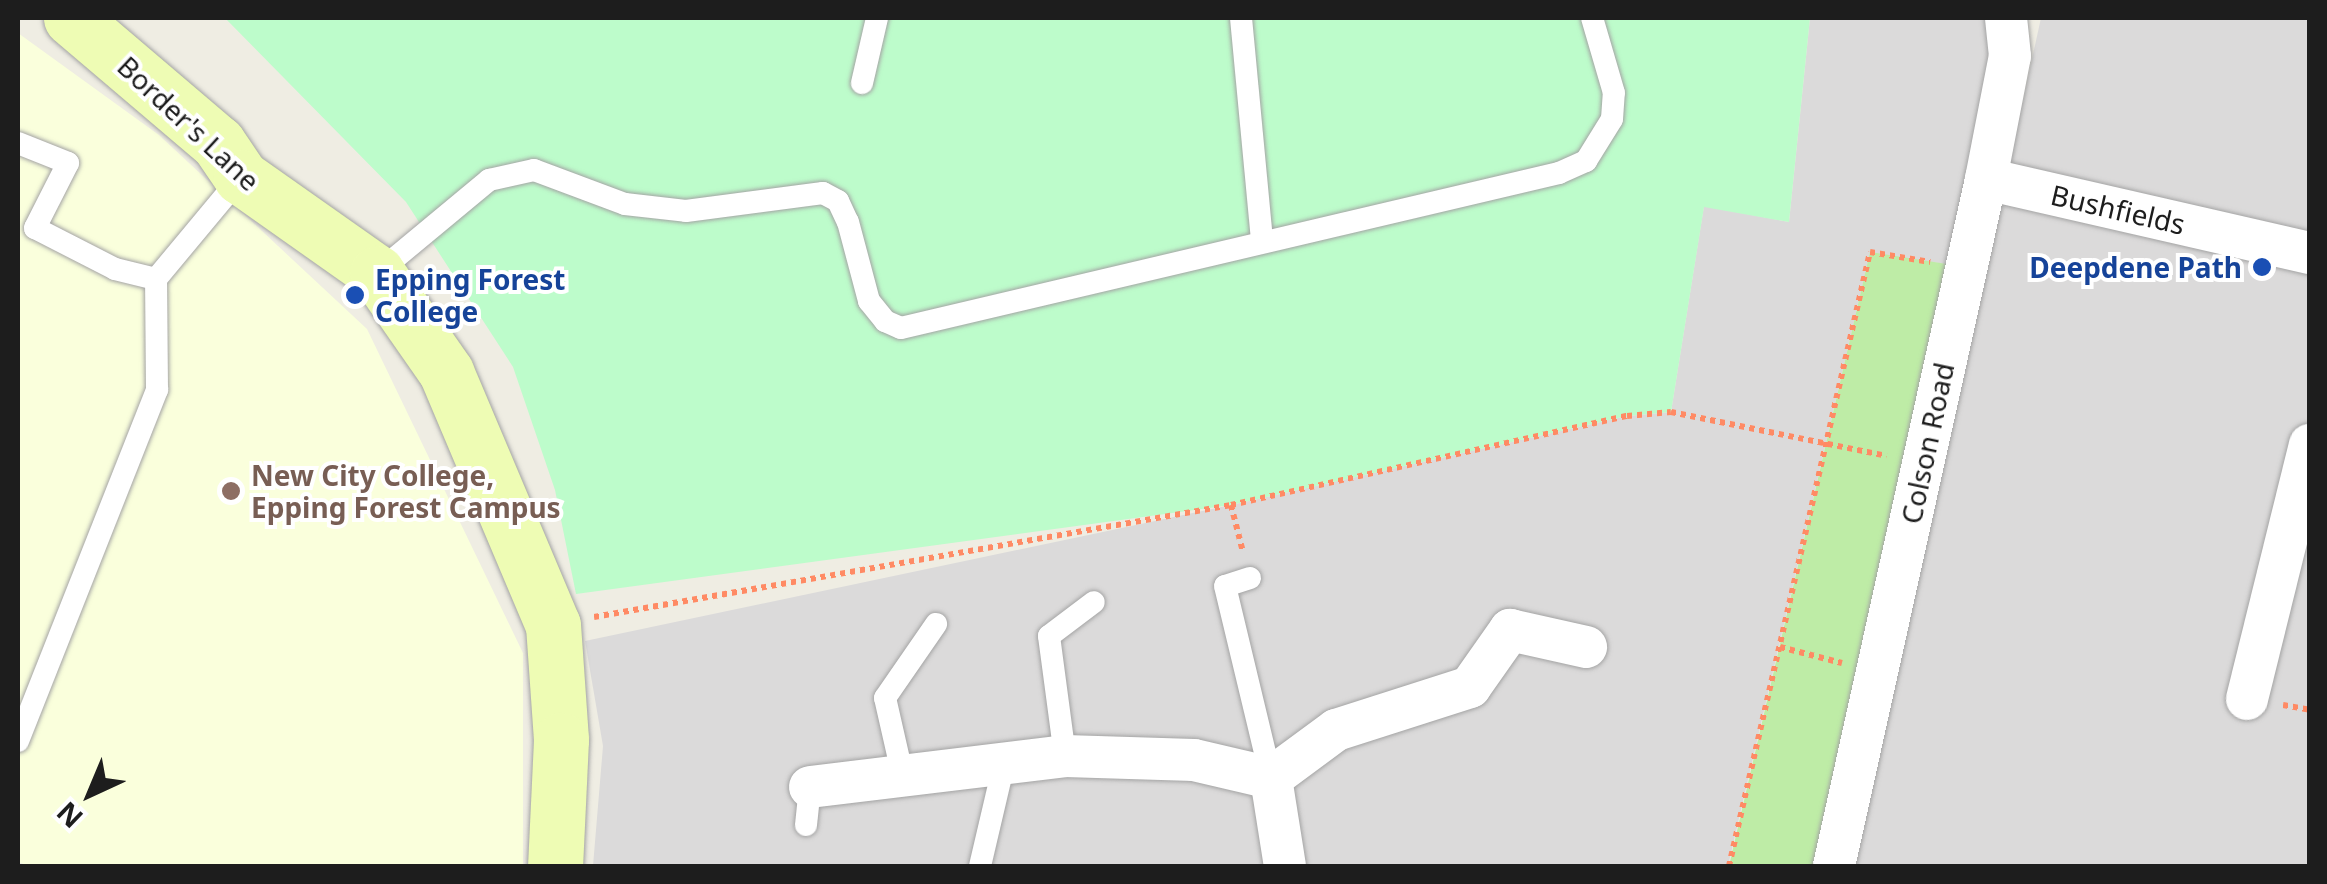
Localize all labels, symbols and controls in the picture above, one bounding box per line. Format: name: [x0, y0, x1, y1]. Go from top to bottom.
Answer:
street label: Border's Lane: [111, 49, 267, 197]
street label: Bushfields: [2048, 177, 2188, 241]
place label: Deepdene Path: [2029, 250, 2242, 284]
marker: Deepdene Path: [2251, 256, 2273, 278]
place label: Epping Forest College: [375, 262, 565, 328]
marker: Epping Forest College: [344, 284, 366, 306]
street label: Colson Road: [1894, 359, 1960, 527]
place label: New City College, Epping Forest Campus: [251, 458, 561, 524]
marker: New City College, Epping Forest Campus: [220, 480, 242, 502]
north arrow: [40, 744, 140, 844]
text: N: [48, 794, 91, 837]

